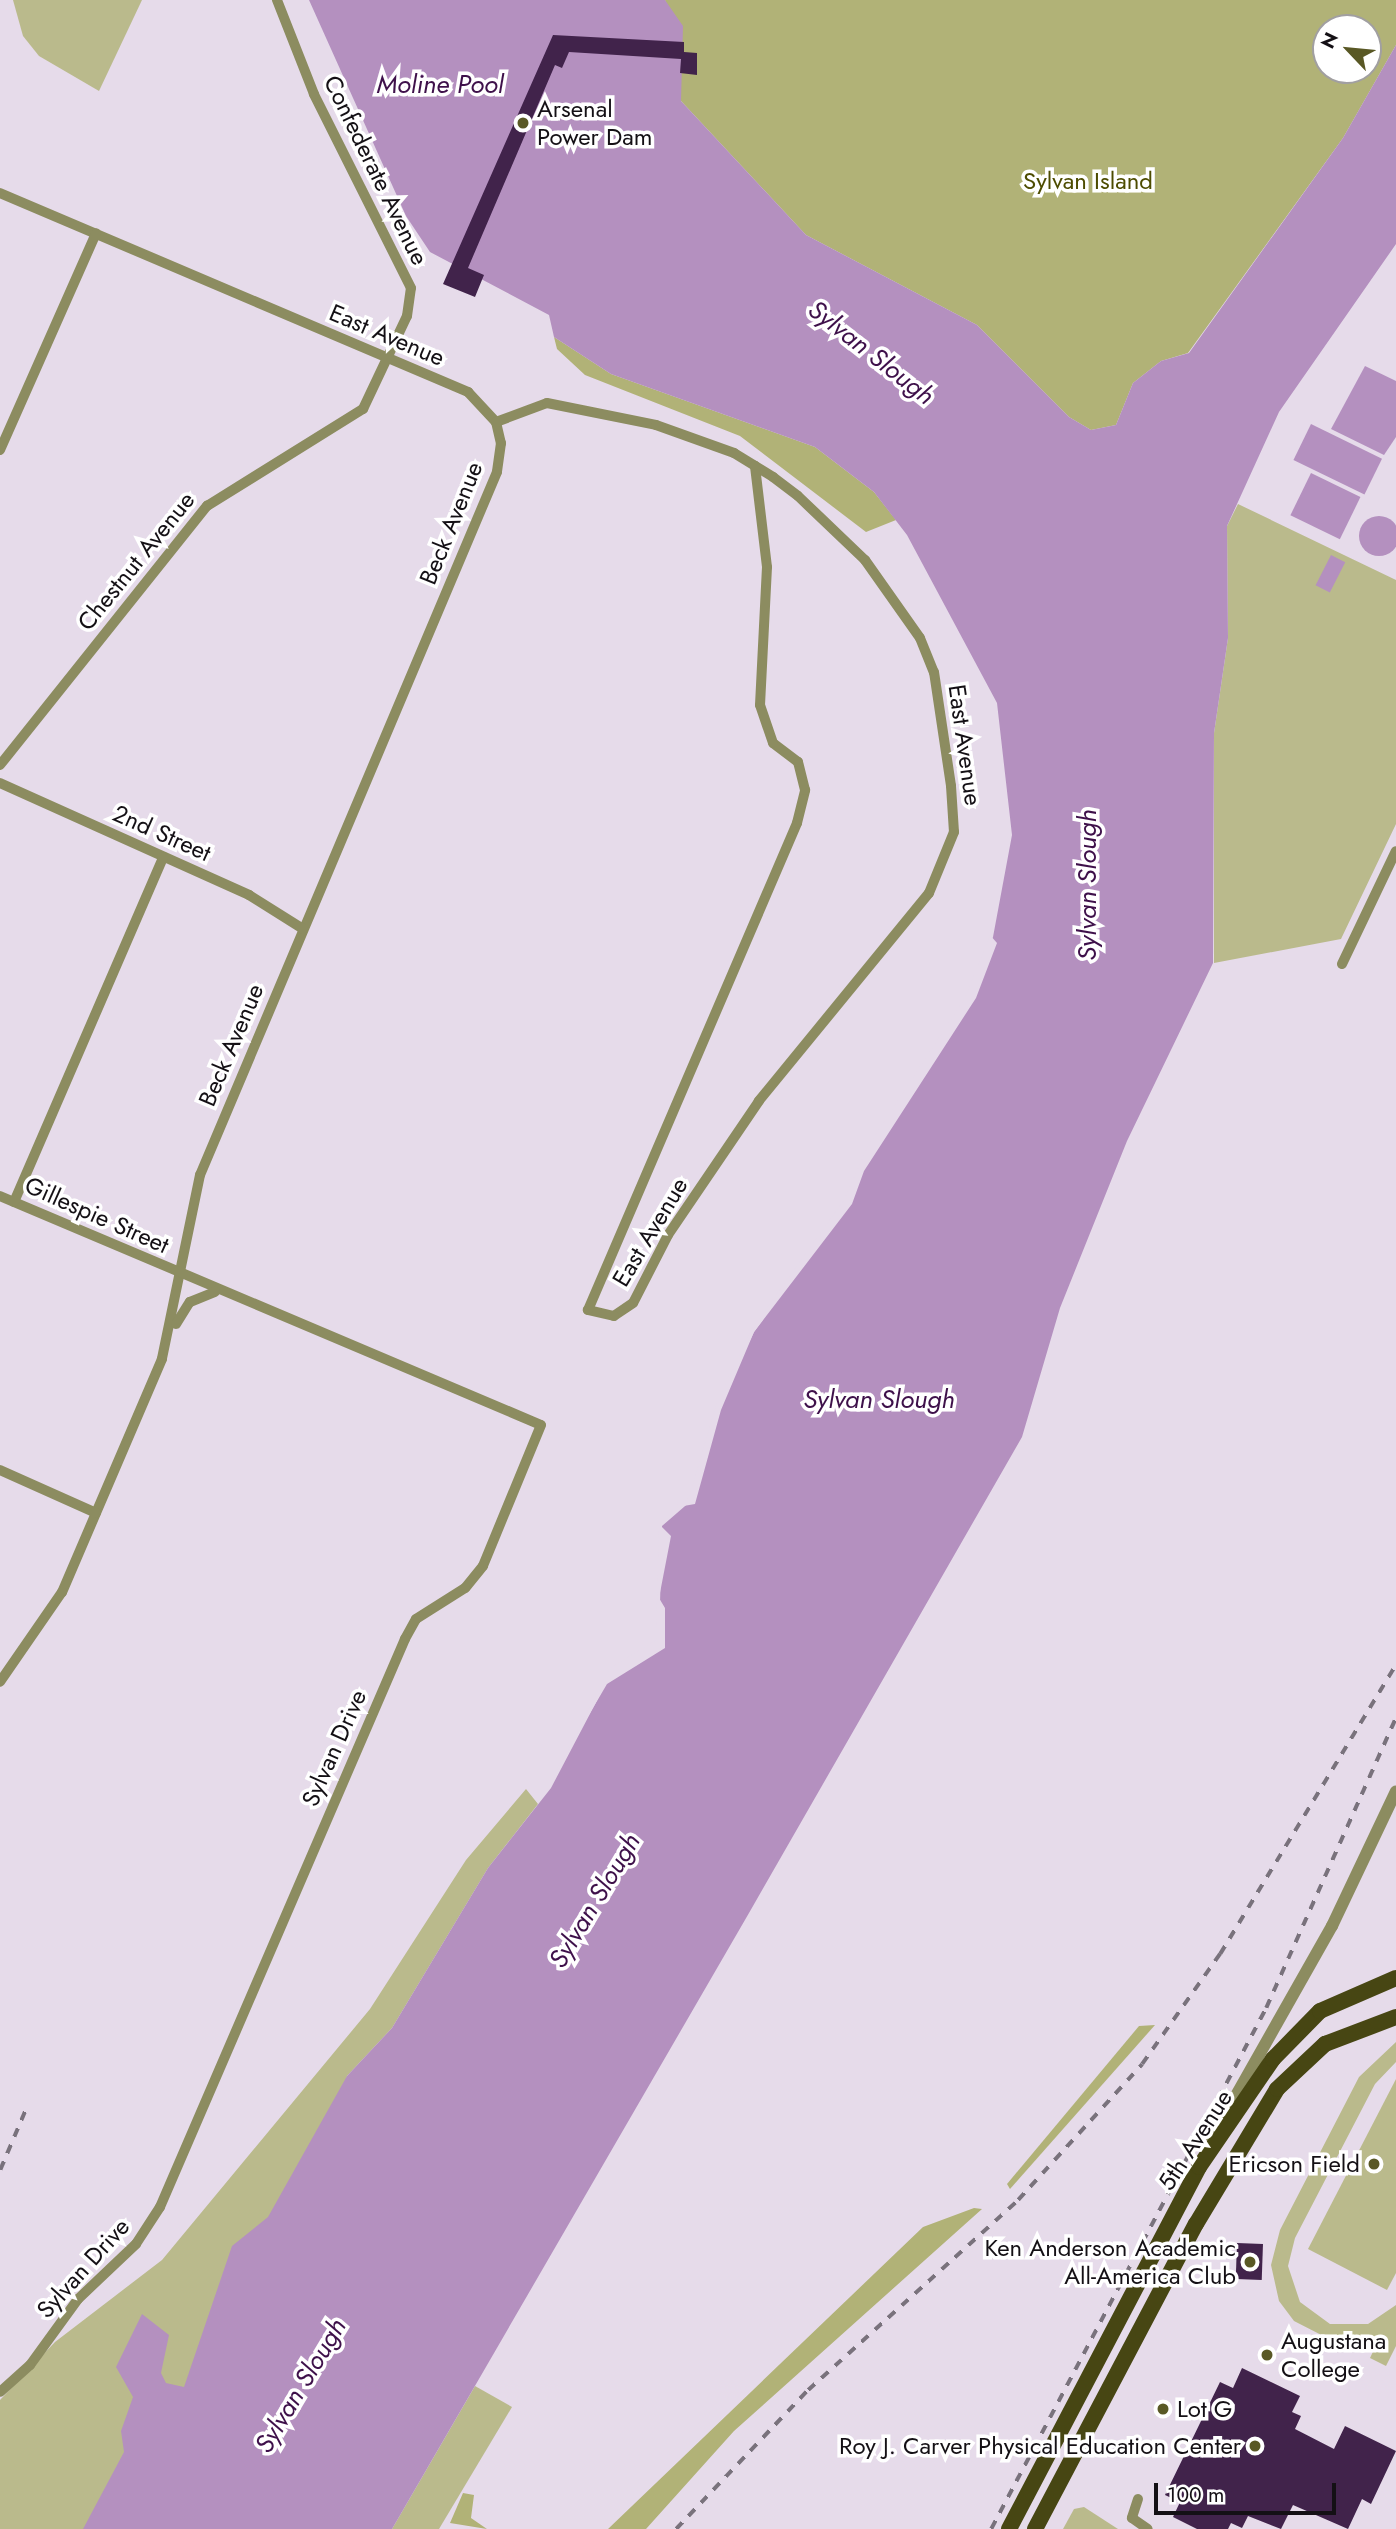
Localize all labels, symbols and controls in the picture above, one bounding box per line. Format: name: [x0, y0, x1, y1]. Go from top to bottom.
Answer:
north arrow: [1312, 14, 1382, 84]
text: N: [1314, 28, 1345, 53]
water label: Moline Pool: [376, 69, 504, 101]
street label: Confederate Avenue: [318, 71, 434, 269]
place label: Arsenal Power Dam: [537, 95, 653, 151]
marker: Arsenal Power Dam: [515, 115, 531, 131]
park label: Sylvan Island: [1023, 167, 1153, 195]
water label: Sylvan Slough: [802, 294, 940, 412]
street label: East Avenue: [325, 298, 449, 372]
street label: Beck Avenue: [413, 457, 489, 589]
street label: Chestnut Avenue: [71, 486, 201, 636]
street label: East Avenue: [942, 683, 988, 807]
street label: 2nd Street: [108, 799, 216, 867]
water label: Sylvan Slough: [1072, 809, 1104, 961]
street label: Beck Avenue: [192, 980, 270, 1110]
street label: Gillespie Street: [21, 1170, 173, 1260]
street label: East Avenue: [606, 1172, 694, 1292]
water label: Sylvan Slough: [803, 1384, 955, 1416]
street label: Sylvan Drive: [296, 1685, 372, 1811]
water label: Sylvan Slough: [543, 1828, 647, 1974]
street label: 5th Avenue: [1152, 2084, 1238, 2196]
place label: Ericson Field: [1228, 2150, 1360, 2178]
marker: Ericson Field: [1366, 2156, 1382, 2172]
street label: Sylvan Drive: [31, 2212, 135, 2324]
place label: Ken Anderson Academic All-America Club: [984, 2234, 1236, 2290]
marker: Ken Anderson Academic All-America Club: [1242, 2254, 1258, 2270]
water label: Sylvan Slough: [249, 2313, 353, 2459]
place label: Augustana College: [1281, 2327, 1386, 2383]
marker: Augustana College: [1259, 2347, 1275, 2363]
place label: Lot G: [1177, 2395, 1232, 2423]
marker: Lot G: [1155, 2401, 1171, 2417]
place label: Roy J. Carver Physical Education Center: [839, 2432, 1241, 2460]
marker: Roy J. Carver Physical Education Center: [1247, 2438, 1263, 2454]
scale bar: [1158, 2470, 1340, 2514]
text: 100 m: [1167, 2480, 1224, 2510]

